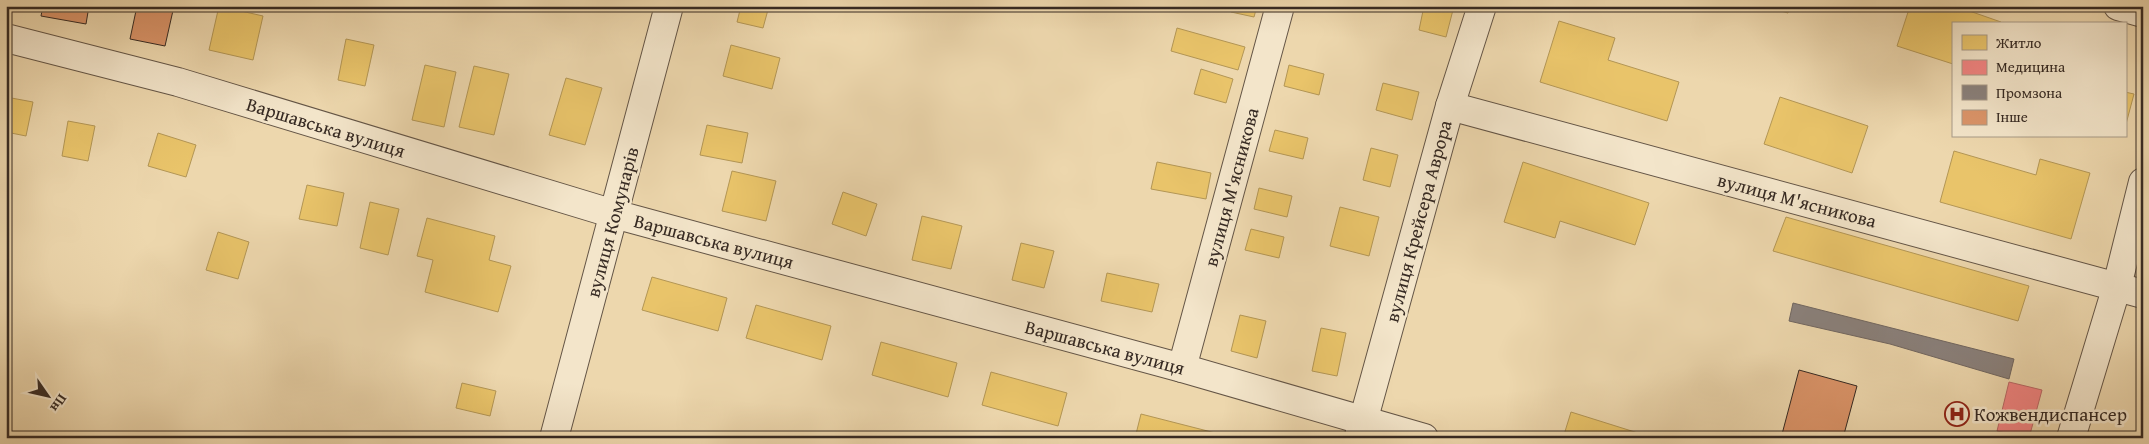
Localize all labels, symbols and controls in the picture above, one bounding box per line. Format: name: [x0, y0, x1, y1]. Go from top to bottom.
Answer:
legend: [1952, 22, 2126, 138]
text: Житло: [1995, 32, 2042, 53]
text: Медицина: [1996, 56, 2066, 77]
text: Промзона: [1996, 82, 2063, 103]
street label: Варшавська вулиця: [243, 90, 409, 165]
street label: вулиця М'ясникова: [1196, 104, 1266, 270]
text: Інше: [1996, 106, 2028, 127]
street label: вулиця Крейсера Аврора: [1378, 117, 1458, 325]
street label: вулиця Комунарів: [578, 144, 646, 300]
street label: вулиця М'ясникова: [1714, 165, 1880, 235]
street label: Варшавська вулиця: [631, 206, 797, 276]
street label: Варшавська вулиця: [1022, 312, 1188, 382]
north arrow: [22, 372, 72, 422]
text: Пн: [45, 390, 72, 417]
place label: Кожвендиспансер: [1974, 400, 2127, 428]
hospital icon: Кожвендиспансер: [1944, 401, 1970, 427]

